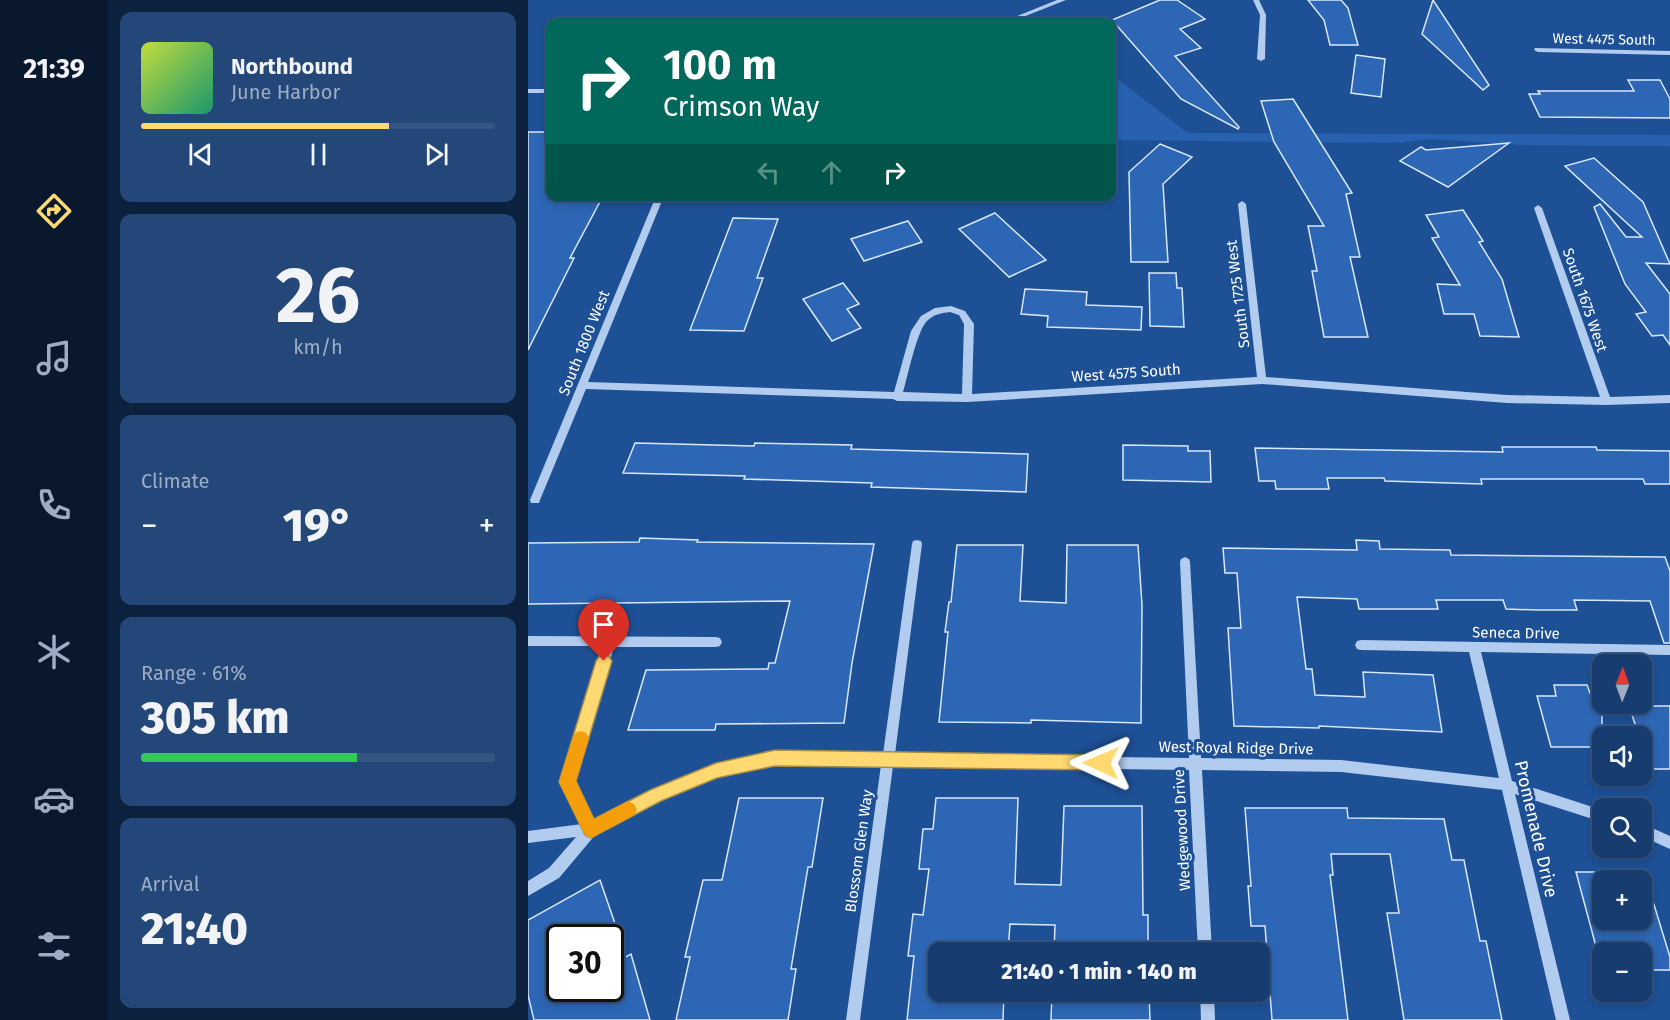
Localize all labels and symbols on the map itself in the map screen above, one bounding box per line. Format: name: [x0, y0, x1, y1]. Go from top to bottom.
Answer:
street label: West 4475 South: [1552, 30, 1656, 49]
street label: South 1725 West: [1222, 238, 1254, 349]
street label: South 1675 West: [1559, 246, 1611, 355]
street label: South 1800 West: [555, 287, 614, 398]
street label: West 4575 South: [1071, 360, 1181, 386]
pin: [578, 599, 629, 661]
street label: Seneca Drive: [1472, 623, 1560, 643]
north arrow: [1592, 654, 1652, 714]
position arrow: [1069, 731, 1133, 795]
street label: West Royal Ridge Drive: [1158, 738, 1314, 758]
street label: Promenade Drive: [1510, 758, 1562, 900]
street label: Wedgewood Drive: [1170, 769, 1194, 891]
street label: Blossom Glen Way: [841, 788, 877, 913]
speed limit sign: 30: [546, 924, 624, 1002]

